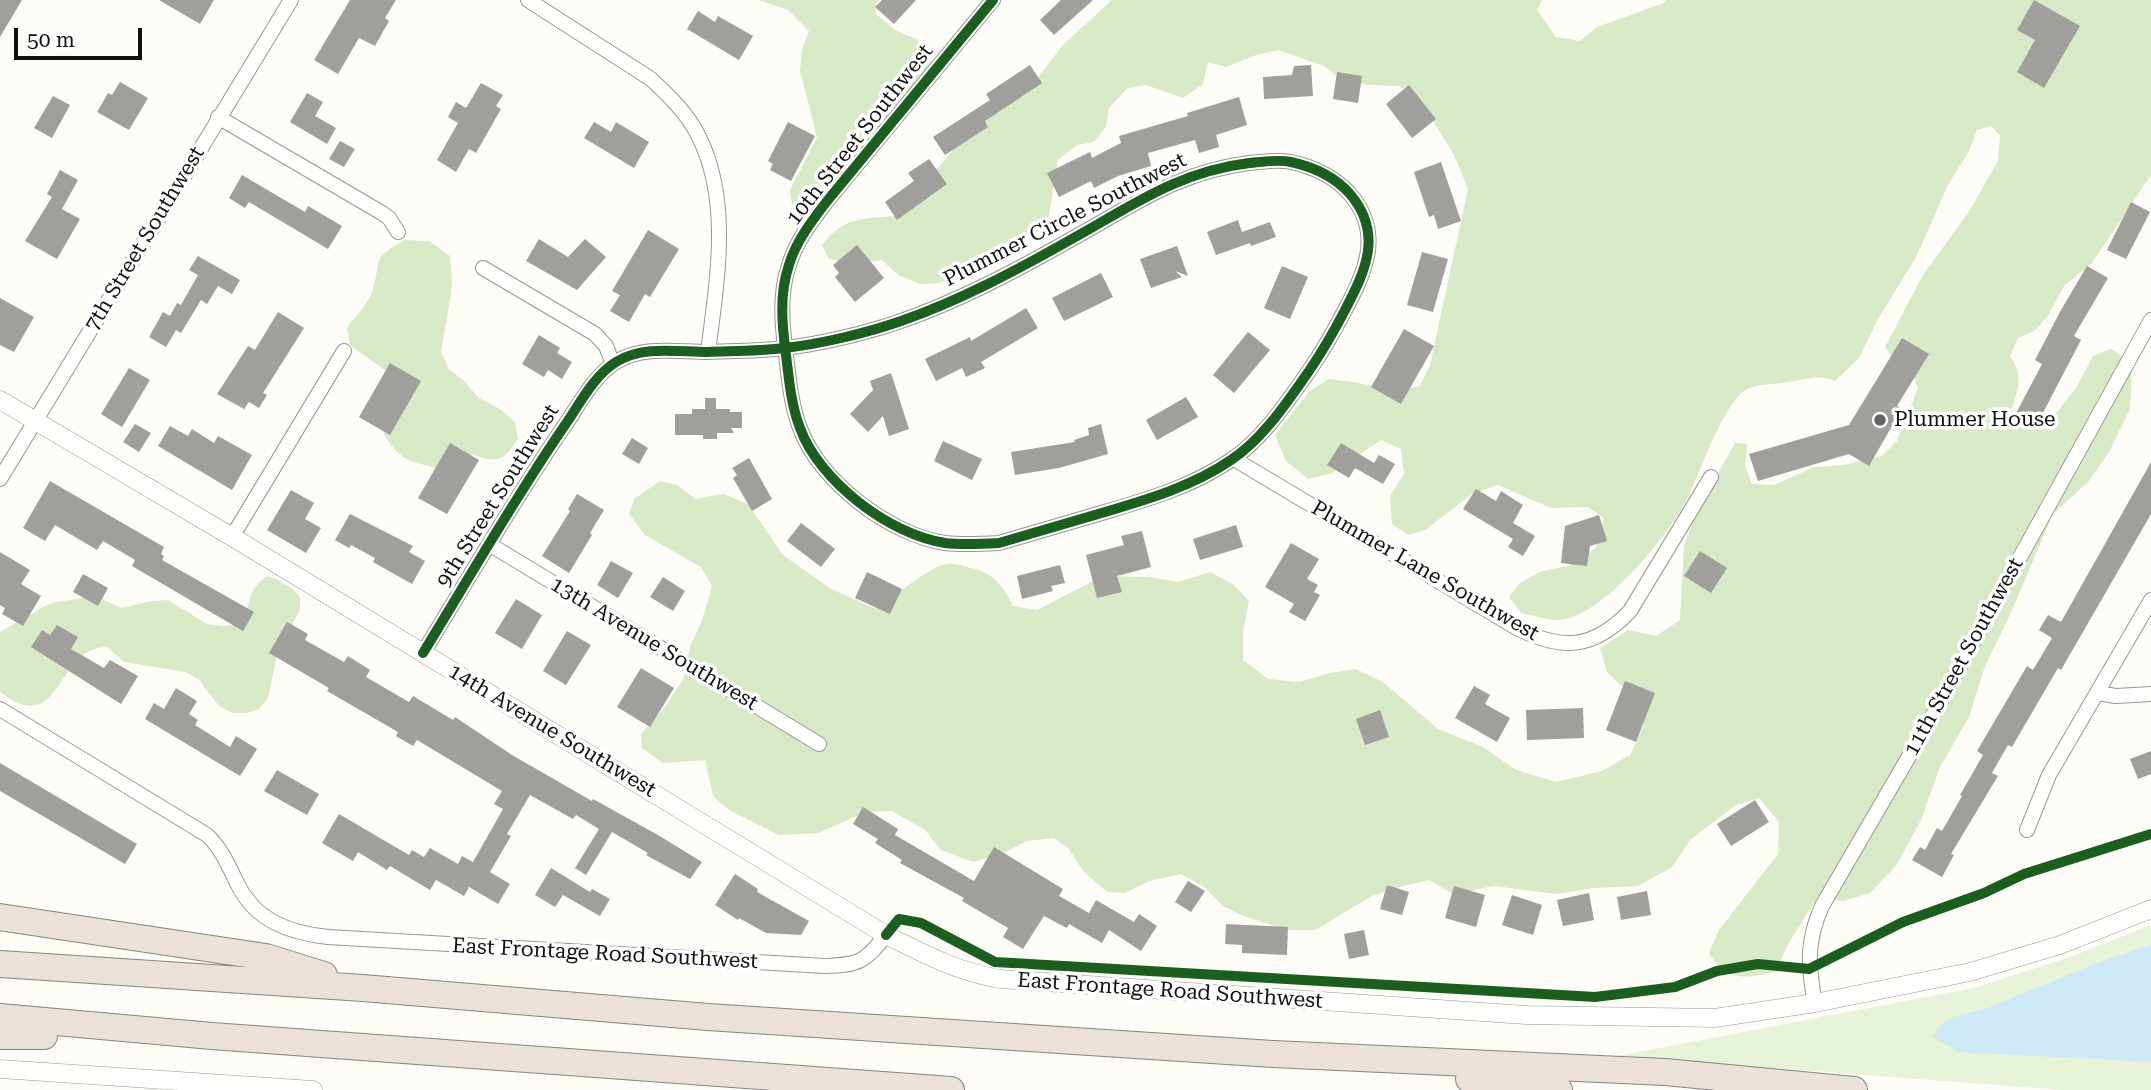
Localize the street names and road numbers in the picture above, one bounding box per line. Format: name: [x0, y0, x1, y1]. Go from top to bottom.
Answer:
street label: 10th Street Southwest: [782, 40, 938, 230]
street label: 7th Street Southwest: [80, 142, 210, 336]
street label: Plummer Circle Southwest: [939, 148, 1191, 292]
street label: 9th Street Southwest: [431, 400, 565, 592]
street label: Plummer Lane Southwest: [1307, 495, 1543, 647]
street label: 11th Street Southwest: [1899, 554, 2029, 760]
street label: 13th Avenue Southwest: [546, 572, 762, 716]
street label: 14th Avenue Southwest: [444, 659, 660, 803]
street label: East Frontage Road Southwest: [451, 933, 759, 975]
street label: East Frontage Road Southwest: [1016, 968, 1324, 1014]

